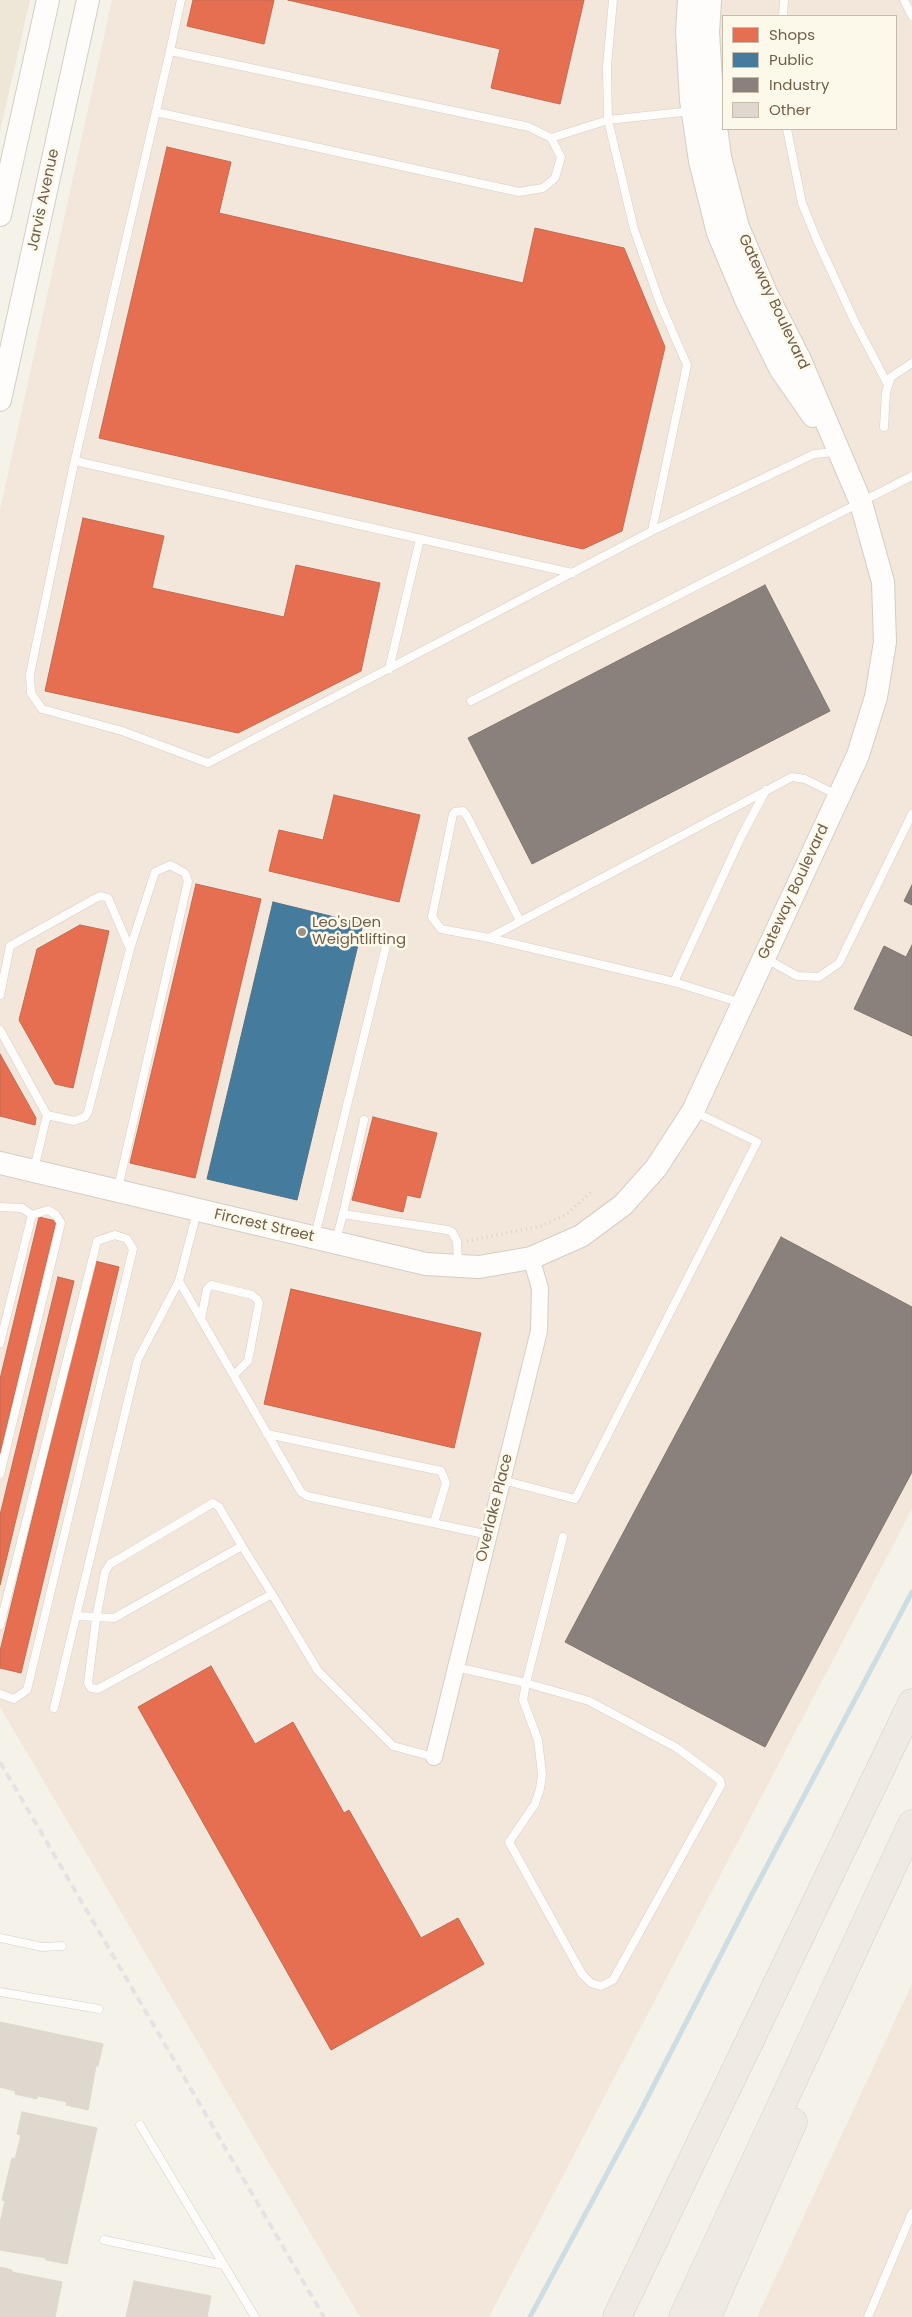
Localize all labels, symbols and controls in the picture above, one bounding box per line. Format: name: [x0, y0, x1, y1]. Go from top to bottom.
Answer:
legend: [722, 15, 897, 130]
text: Shops: [769, 24, 815, 45]
text: Public: [769, 49, 814, 70]
text: Industry: [769, 74, 829, 95]
text: Other: [769, 99, 811, 120]
street label: Jarvis Avenue: [24, 147, 64, 253]
street label: Gateway Boulevard: [734, 232, 812, 372]
street label: Gateway Boulevard: [755, 822, 833, 962]
place label: Leo's Den Weightlifting: [312, 914, 406, 949]
marker: Leo's Den Weightlifting: [296, 926, 308, 938]
street label: Fircrest Street: [212, 1206, 316, 1246]
street label: Overlake Place: [473, 1452, 517, 1564]

